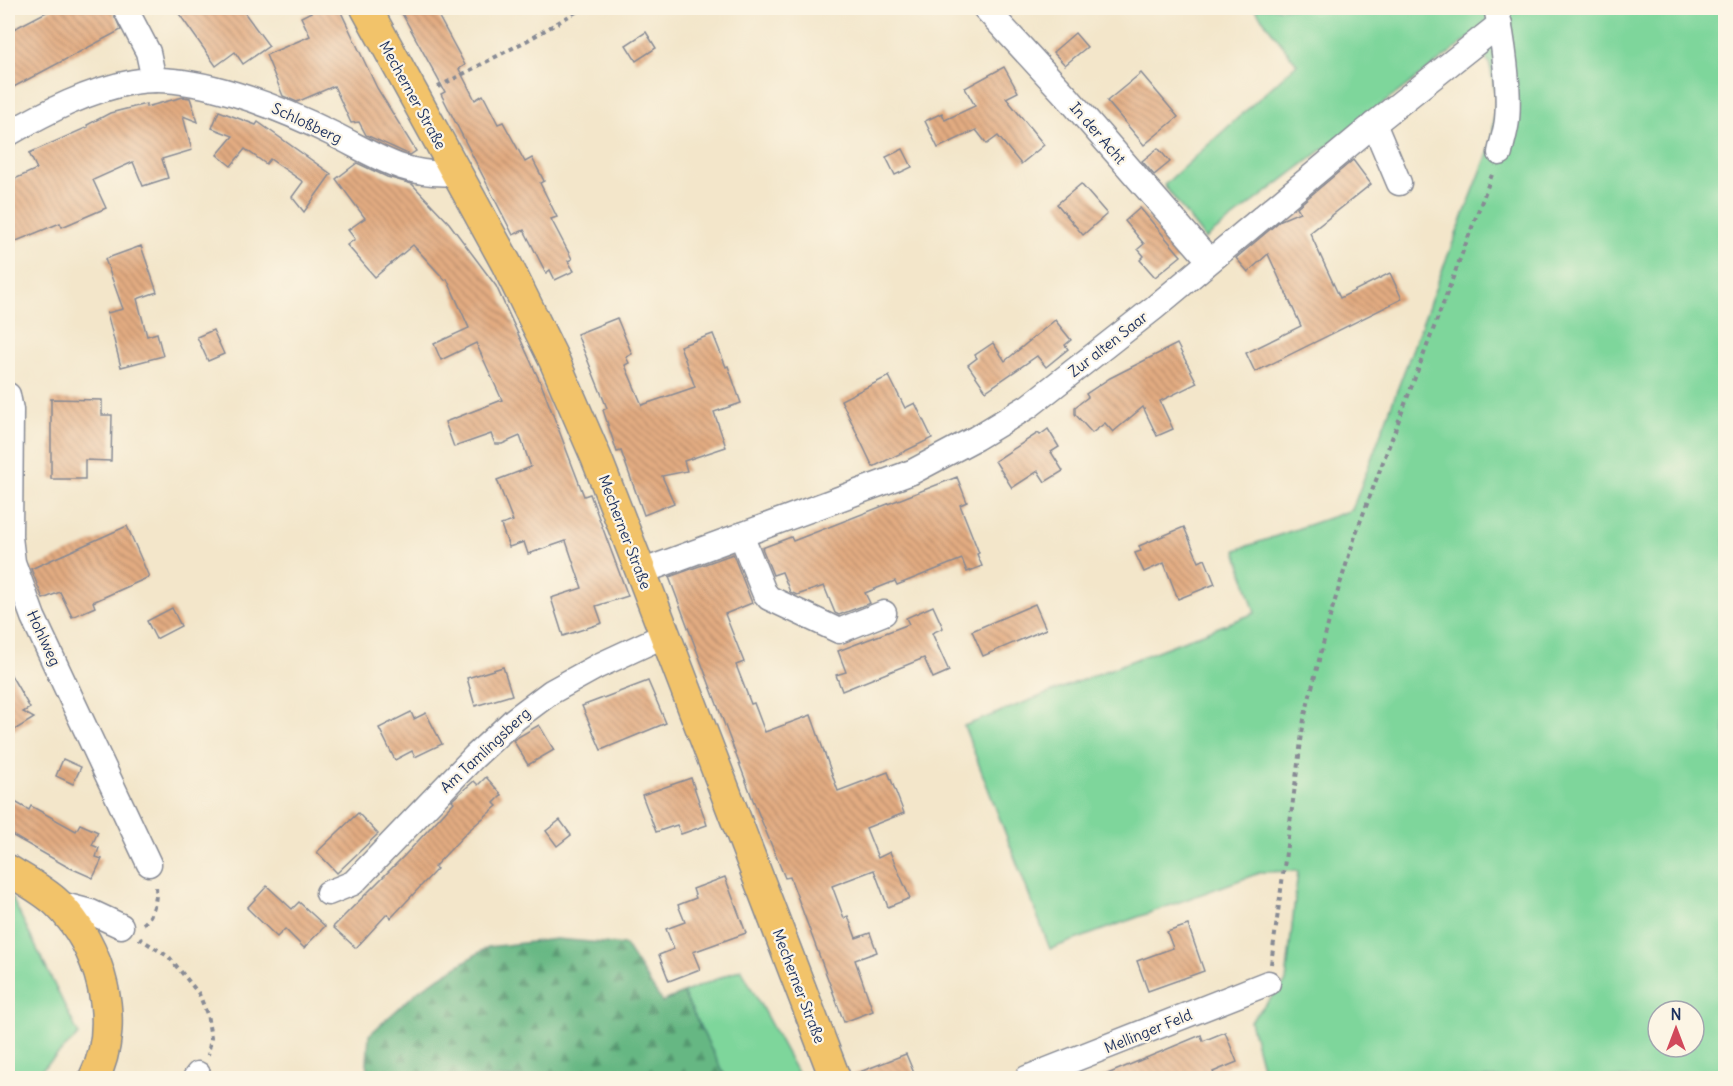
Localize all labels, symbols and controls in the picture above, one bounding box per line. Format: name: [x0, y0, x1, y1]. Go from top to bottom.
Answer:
street label: Mecherner Straße: [375, 37, 451, 153]
street label: In der Acht: [1066, 98, 1130, 168]
street label: Schloßberg: [269, 99, 345, 147]
street label: Zur alten Saar: [1065, 307, 1151, 381]
street label: Mecherner Straße: [594, 472, 656, 592]
street label: Hohlweg: [23, 607, 65, 669]
street label: Am Tamlingsberg: [436, 703, 534, 797]
street label: Mecherner Straße: [768, 926, 830, 1046]
north arrow: [1646, 999, 1706, 1059]
text: N: [1670, 1004, 1682, 1024]
street label: Mellinger Feld: [1101, 1005, 1195, 1057]

